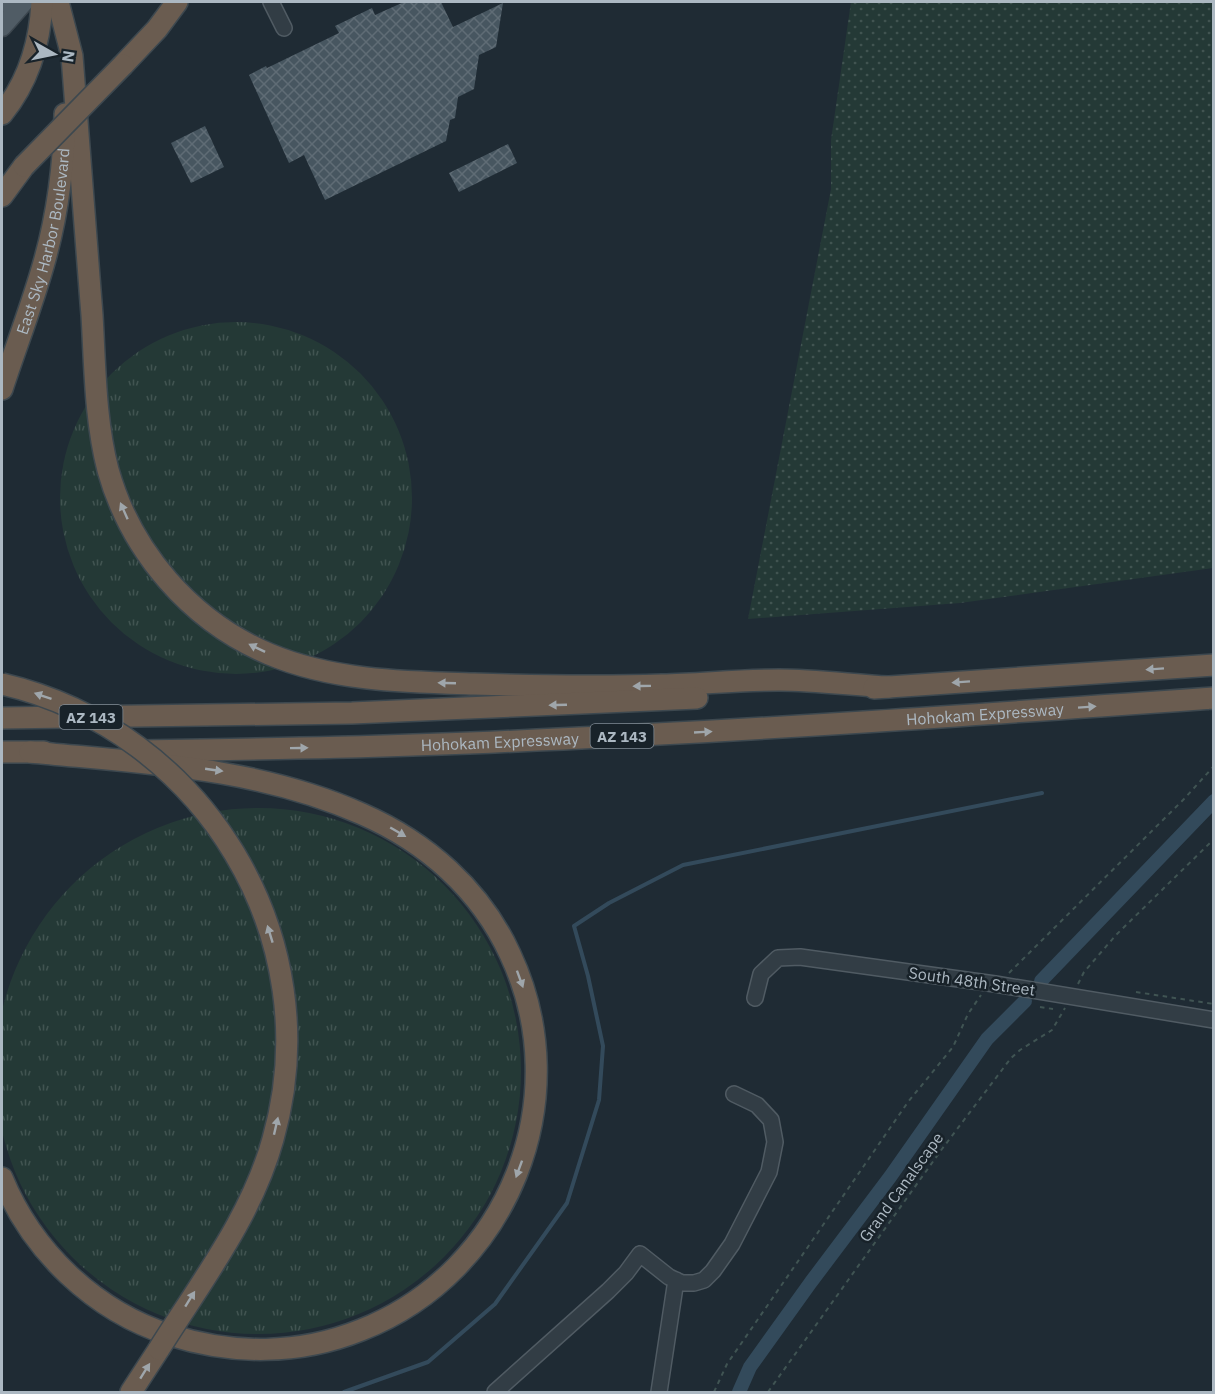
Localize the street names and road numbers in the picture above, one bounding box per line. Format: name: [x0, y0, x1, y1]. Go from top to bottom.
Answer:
street label: East Sky Harbor Boulevard: [12, 147, 73, 337]
street label: Hohokam Expressway: [905, 699, 1065, 729]
road number: AZ 143: [60, 705, 122, 729]
road number: AZ 143: [590, 724, 654, 748]
street label: Hohokam Expressway: [420, 728, 579, 755]
street label: South 48th Street: [908, 962, 1036, 1000]
street label: Grand Canalscape: [855, 1128, 948, 1246]

